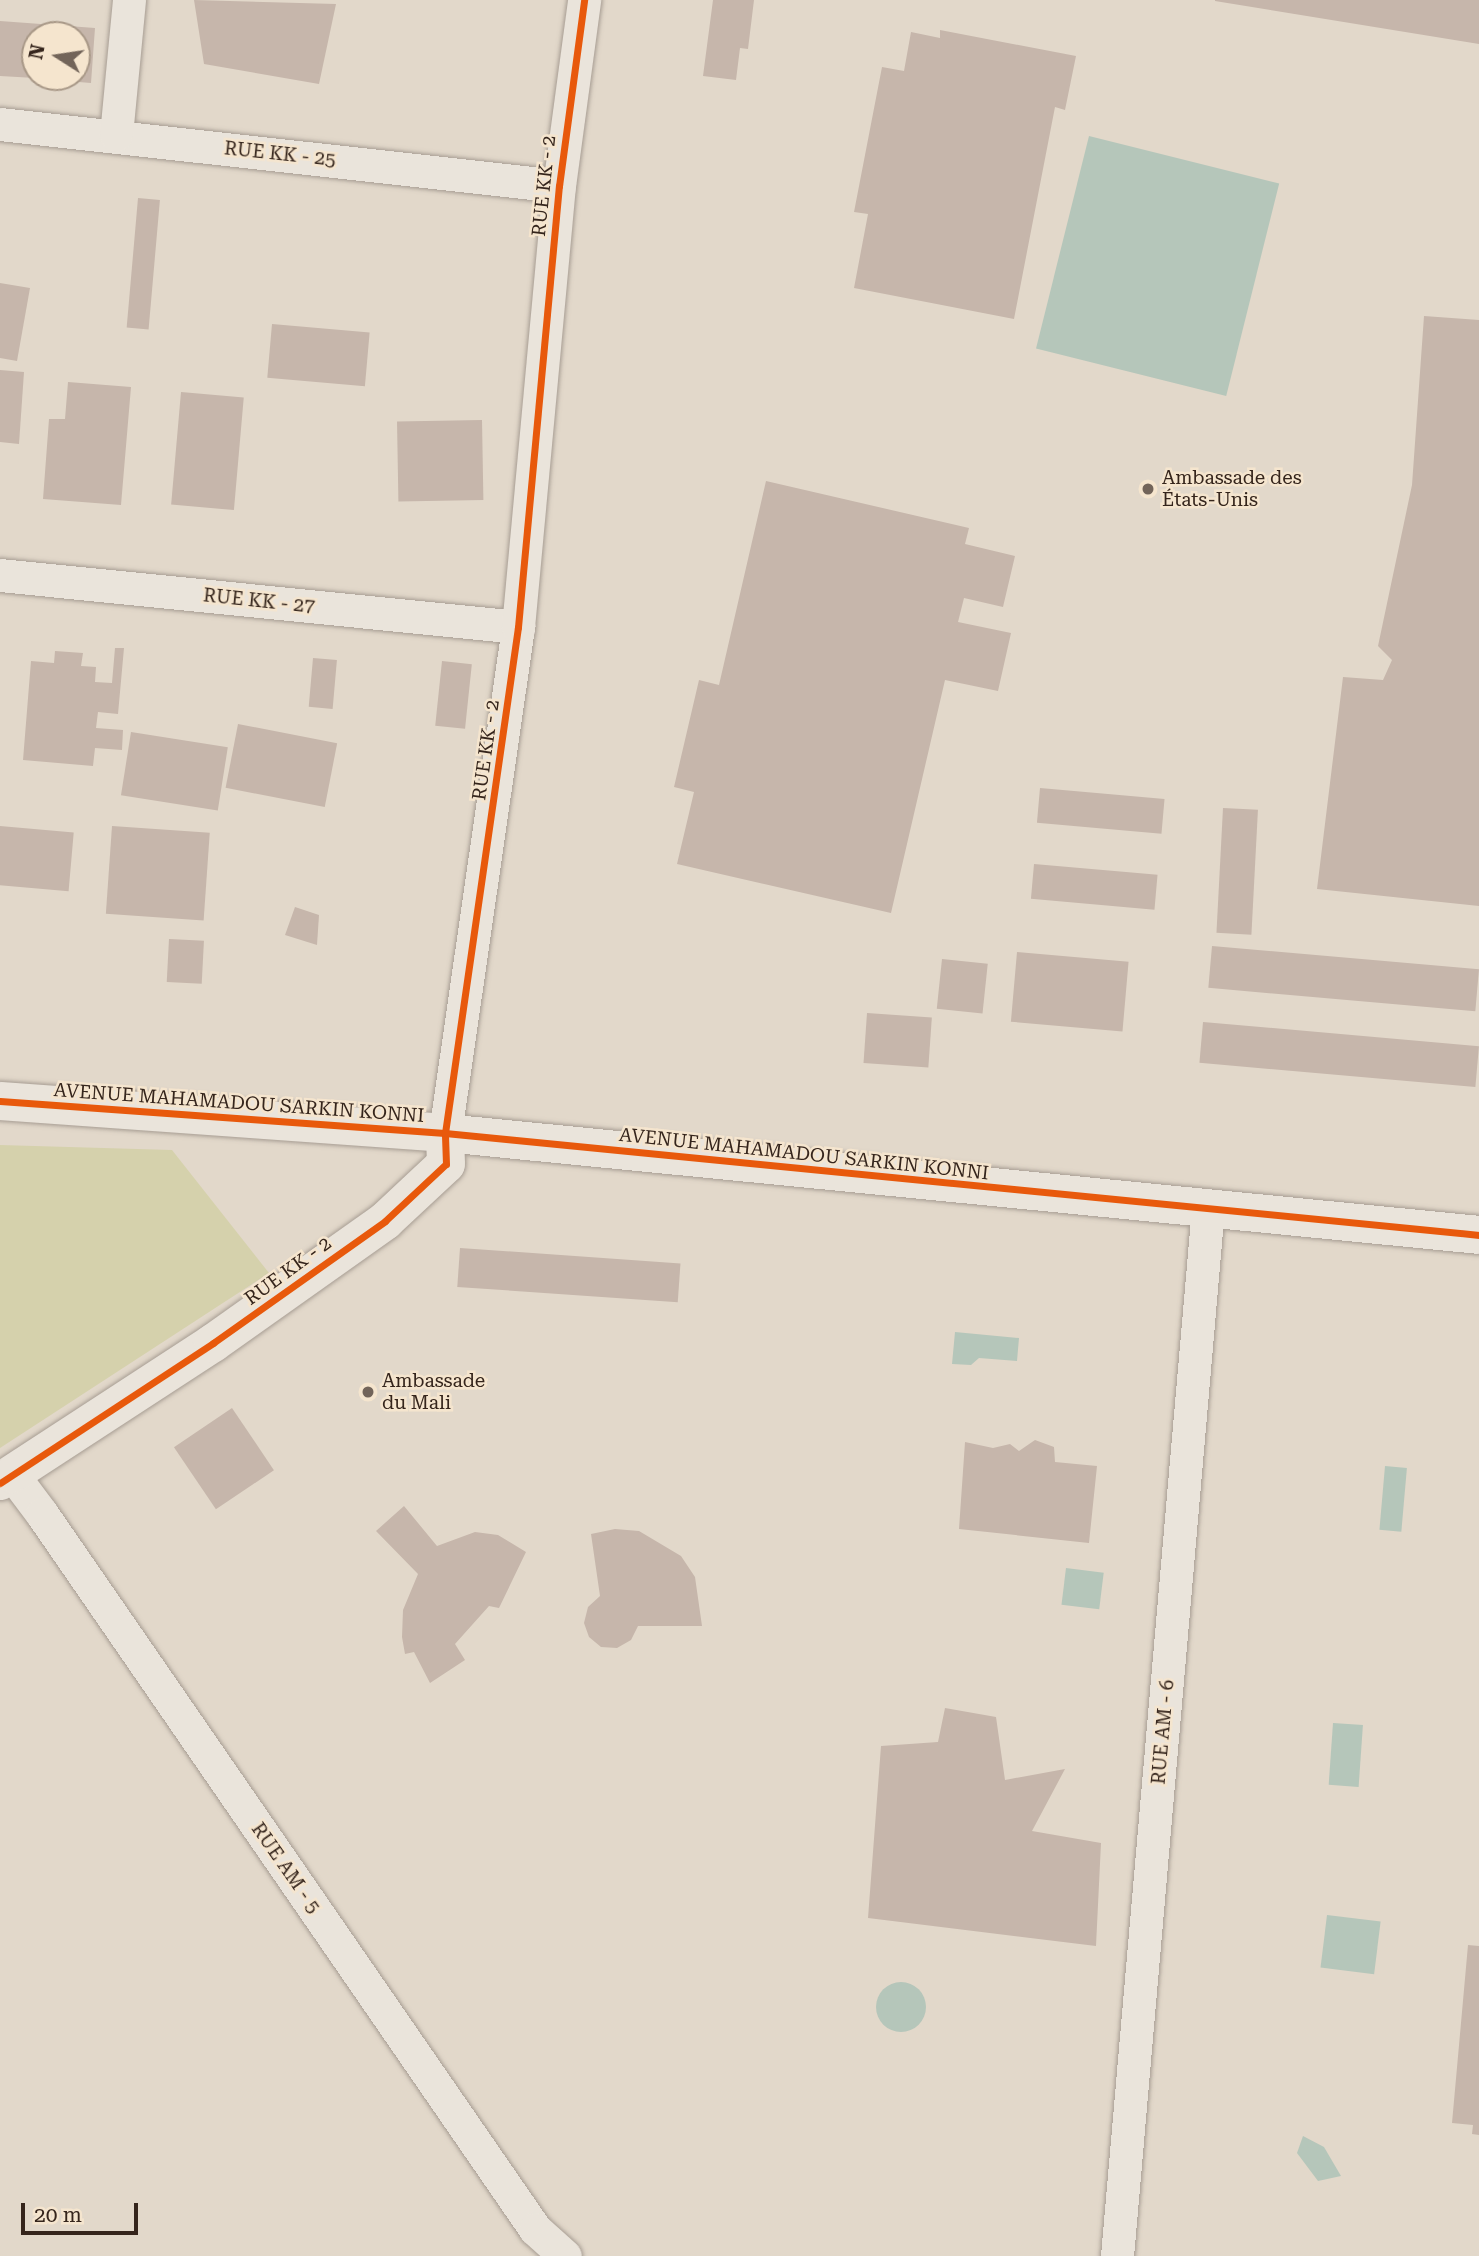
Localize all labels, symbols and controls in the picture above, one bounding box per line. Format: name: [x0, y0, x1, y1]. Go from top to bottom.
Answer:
north arrow: [21, 21, 91, 91]
text: N: [24, 42, 50, 62]
street label: RUE KK - 2: [527, 134, 561, 238]
street label: RUE KK - 25: [223, 137, 337, 171]
place label: Ambassade des États-Unis: [1162, 467, 1302, 511]
marker: Ambassade des États-Unis: [1140, 481, 1156, 497]
street label: RUE KK - 27: [202, 584, 316, 618]
street label: RUE KK - 2: [468, 698, 504, 802]
street label: AVENUE MAHAMADOU SARKIN KONNI: [53, 1079, 425, 1127]
street label: AVENUE MAHAMADOU SARKIN KONNI: [618, 1123, 990, 1185]
street label: RUE KK - 2: [240, 1232, 336, 1310]
place label: Ambassade du Mali: [382, 1370, 485, 1414]
marker: Ambassade du Mali: [360, 1384, 376, 1400]
street label: RUE AM - 6: [1147, 1679, 1179, 1785]
street label: RUE AM - 5: [247, 1818, 325, 1918]
scale bar: [24, 2190, 142, 2234]
text: 20 m: [34, 2203, 82, 2227]

